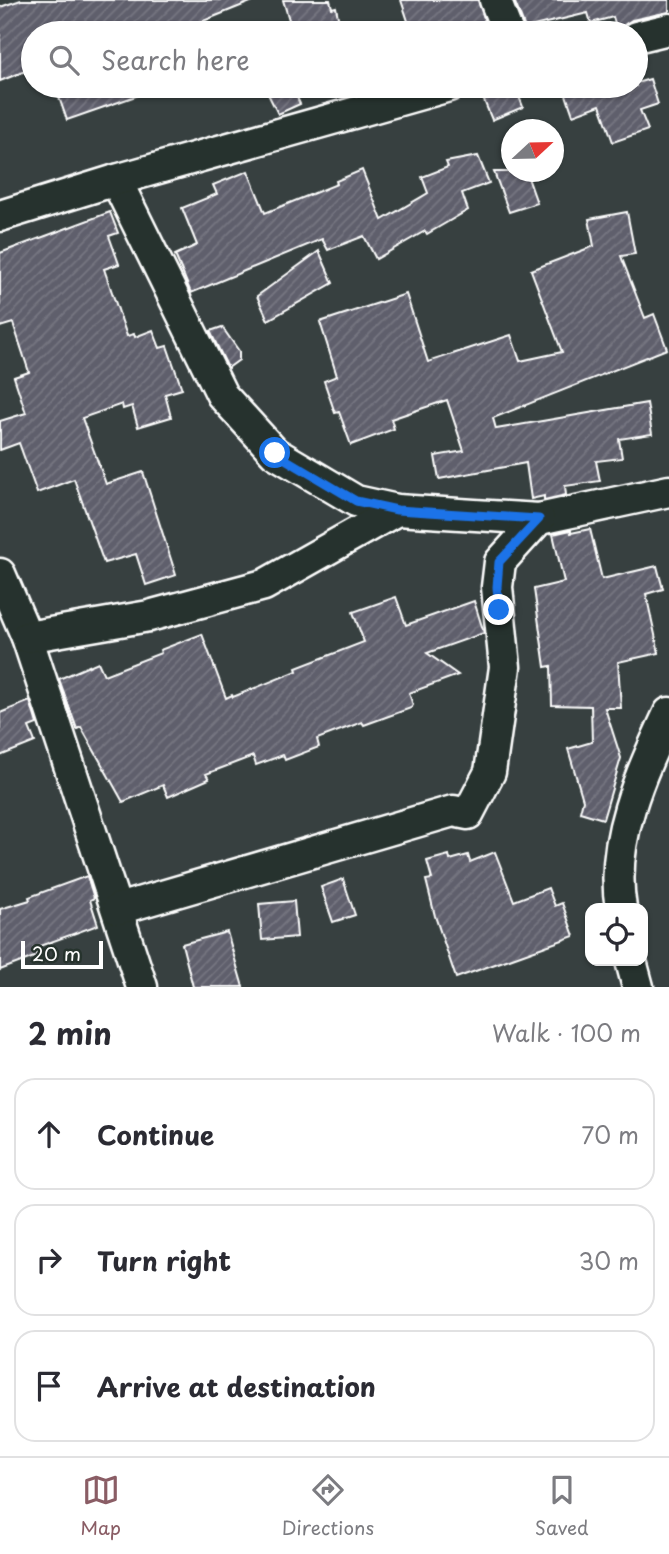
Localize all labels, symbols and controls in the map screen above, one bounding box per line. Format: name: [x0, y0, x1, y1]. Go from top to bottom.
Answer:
search box: [21, 21, 648, 98]
text: Search here: [101, 40, 250, 79]
icon: search: [45, 41, 83, 79]
north arrow: [501, 119, 564, 182]
route start: [259, 437, 290, 468]
route end: [483, 594, 514, 625]
map controls: [585, 903, 648, 966]
button: locate: [585, 903, 648, 966]
scale bar: [21, 938, 103, 970]
text: 20 m: [32, 939, 81, 967]
text: 2 min: [28, 1010, 112, 1055]
text: Walk · 100 m: [492, 1015, 641, 1050]
icon: ahead: [30, 1115, 68, 1153]
text: Continue: [97, 1115, 214, 1154]
text: 70 m: [581, 1117, 639, 1152]
icon: right: [30, 1241, 68, 1279]
text: Turn right: [97, 1241, 231, 1280]
text: 30 m: [578, 1243, 639, 1278]
icon: arrive: [30, 1367, 68, 1405]
text: Arrive at destination: [97, 1367, 376, 1406]
tab: Map: [80, 1471, 121, 1541]
tab: Directions: [282, 1471, 374, 1541]
tab: Saved: [535, 1471, 589, 1541]

